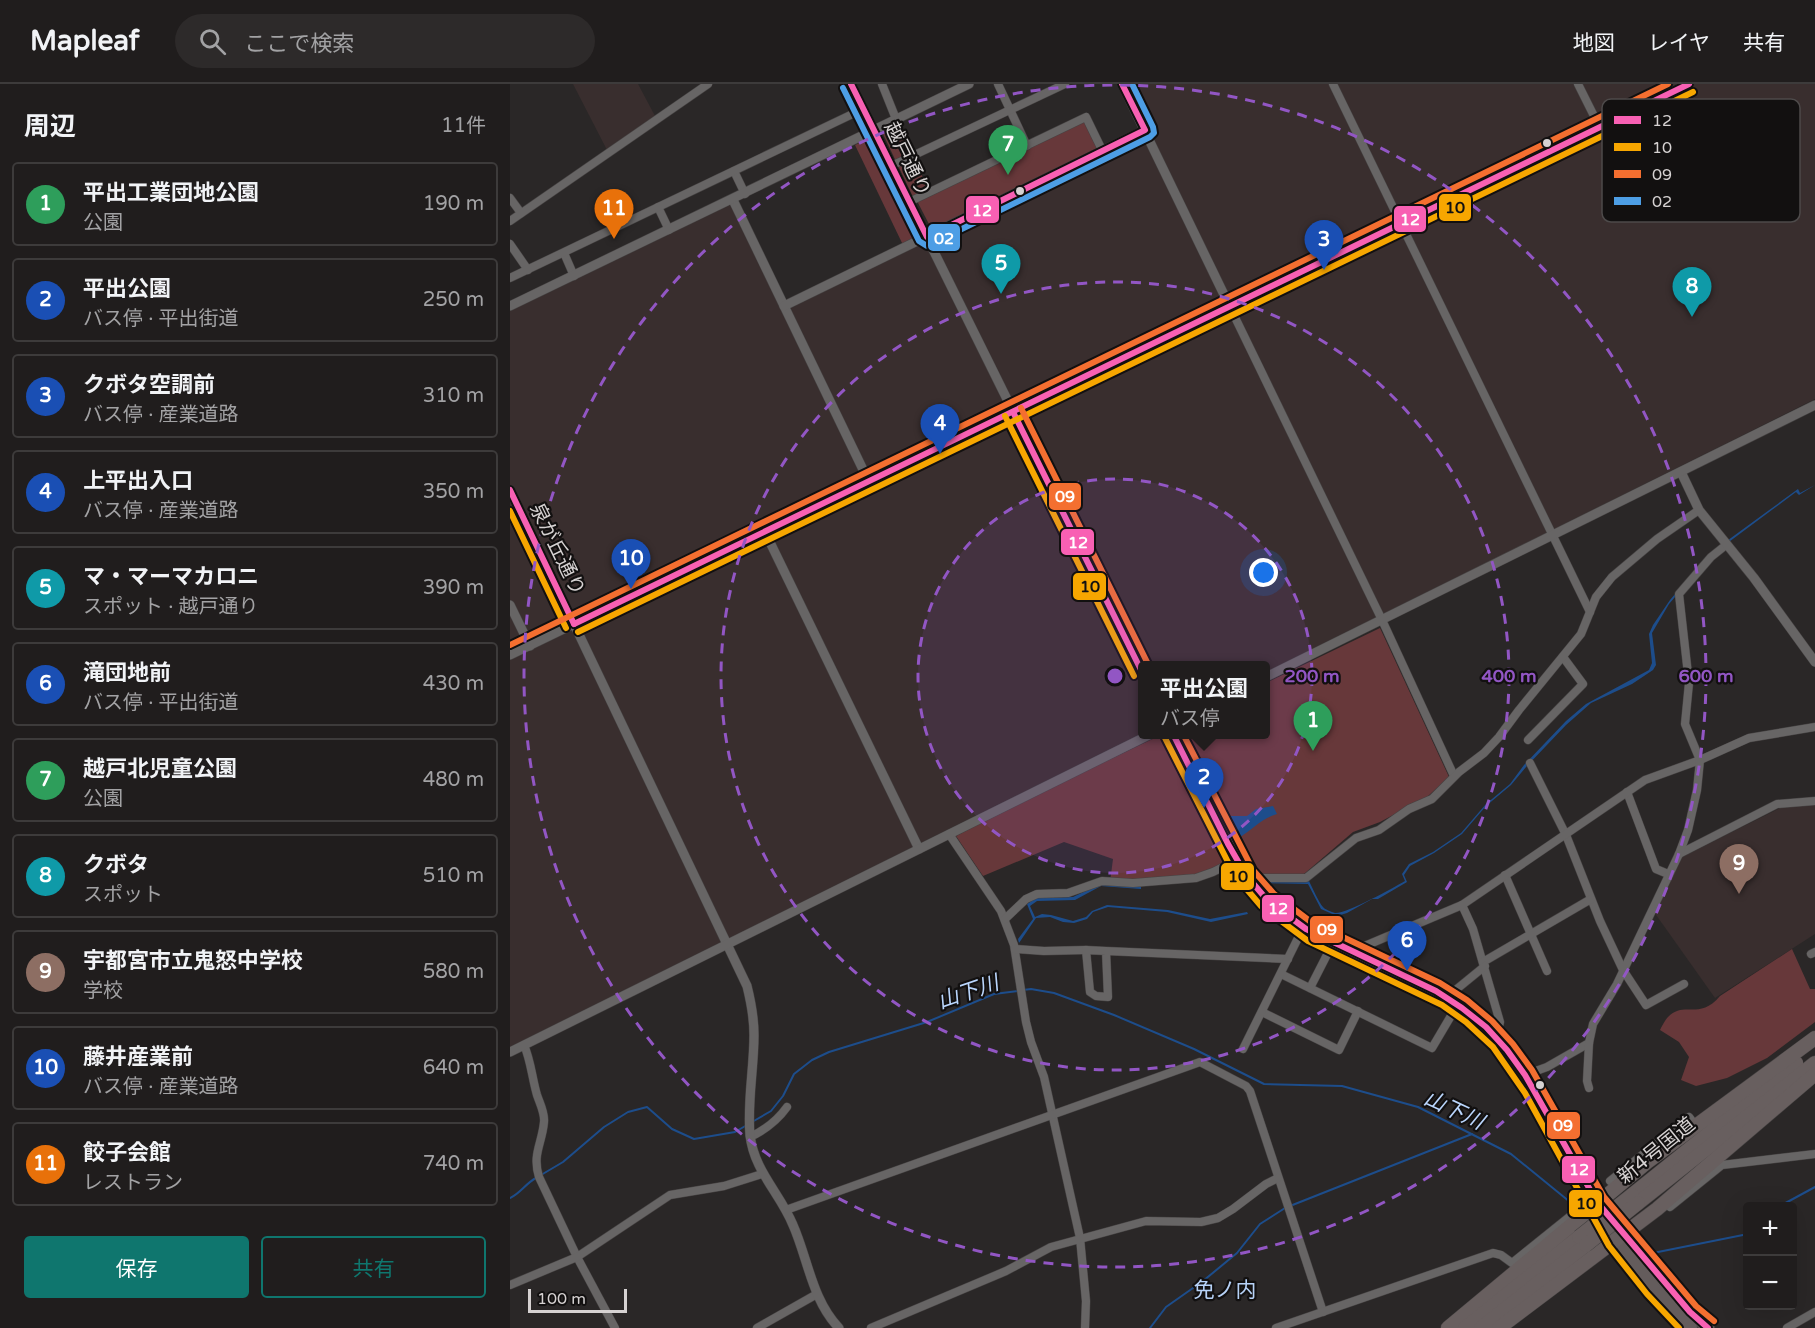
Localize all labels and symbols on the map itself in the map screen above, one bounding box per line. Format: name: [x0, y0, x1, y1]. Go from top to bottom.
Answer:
legend: [1602, 99, 1800, 222]
text: 12: [1652, 111, 1672, 131]
street label: 越戸通り: [879, 118, 935, 201]
pin: 7: [988, 126, 1028, 175]
unlabelled marker: [1541, 137, 1553, 149]
text: 10: [1652, 138, 1672, 158]
text: 09: [1652, 165, 1672, 185]
unlabelled marker: [1014, 185, 1026, 197]
pin: 11: [594, 190, 634, 239]
text: 02: [1652, 192, 1672, 212]
line badge: 10: [1438, 193, 1472, 222]
line badge: 12: [965, 195, 1000, 224]
text: 10: [1445, 198, 1465, 218]
text: 12: [972, 201, 992, 221]
line badge: 12: [1393, 205, 1427, 233]
text: 12: [1400, 210, 1420, 230]
pin: 3: [1304, 220, 1344, 270]
line badge: 02: [927, 223, 961, 252]
text: 02: [934, 229, 954, 249]
pin: 5: [982, 244, 1020, 294]
pin: 8: [1672, 268, 1712, 317]
pin: 4: [920, 404, 960, 454]
line badge: 09: [1048, 482, 1082, 511]
text: 09: [1055, 487, 1075, 507]
street label: 泉が丘通り: [524, 499, 590, 600]
line badge: 12: [1060, 528, 1095, 556]
text: 12: [1068, 533, 1088, 553]
pin: 10: [612, 540, 650, 589]
your location: [1249, 558, 1278, 587]
line badge: 10: [1072, 572, 1107, 601]
text: 10: [1080, 577, 1100, 597]
text: 200 m: [1284, 665, 1340, 687]
text: 400 m: [1481, 665, 1537, 687]
text: 600 m: [1678, 665, 1734, 687]
centre of rings: [1105, 666, 1125, 686]
pin: 1: [1294, 702, 1332, 751]
pin: 2: [1184, 758, 1224, 808]
pin: 9: [1720, 844, 1758, 894]
line badge: 10: [1220, 862, 1255, 891]
text: 10: [1228, 867, 1248, 887]
line badge: 12: [1261, 894, 1295, 923]
text: 12: [1268, 899, 1288, 919]
line badge: 09: [1309, 915, 1344, 944]
text: 09: [1317, 920, 1337, 940]
pin: 6: [1388, 922, 1426, 971]
water label: 山下川: [934, 970, 1004, 1015]
unlabelled marker: [1534, 1079, 1546, 1091]
water label: 山下川: [1420, 1086, 1489, 1136]
line badge: 09: [1546, 1111, 1581, 1140]
street label: 新4号国道: [1613, 1112, 1700, 1189]
text: 09: [1553, 1116, 1573, 1136]
line badge: 12: [1561, 1155, 1596, 1184]
text: 12: [1569, 1160, 1589, 1180]
line badge: 10: [1568, 1189, 1603, 1218]
text: 10: [1576, 1194, 1596, 1214]
district label: 免ノ内: [1194, 1278, 1257, 1303]
scale bar: [528, 1286, 627, 1314]

